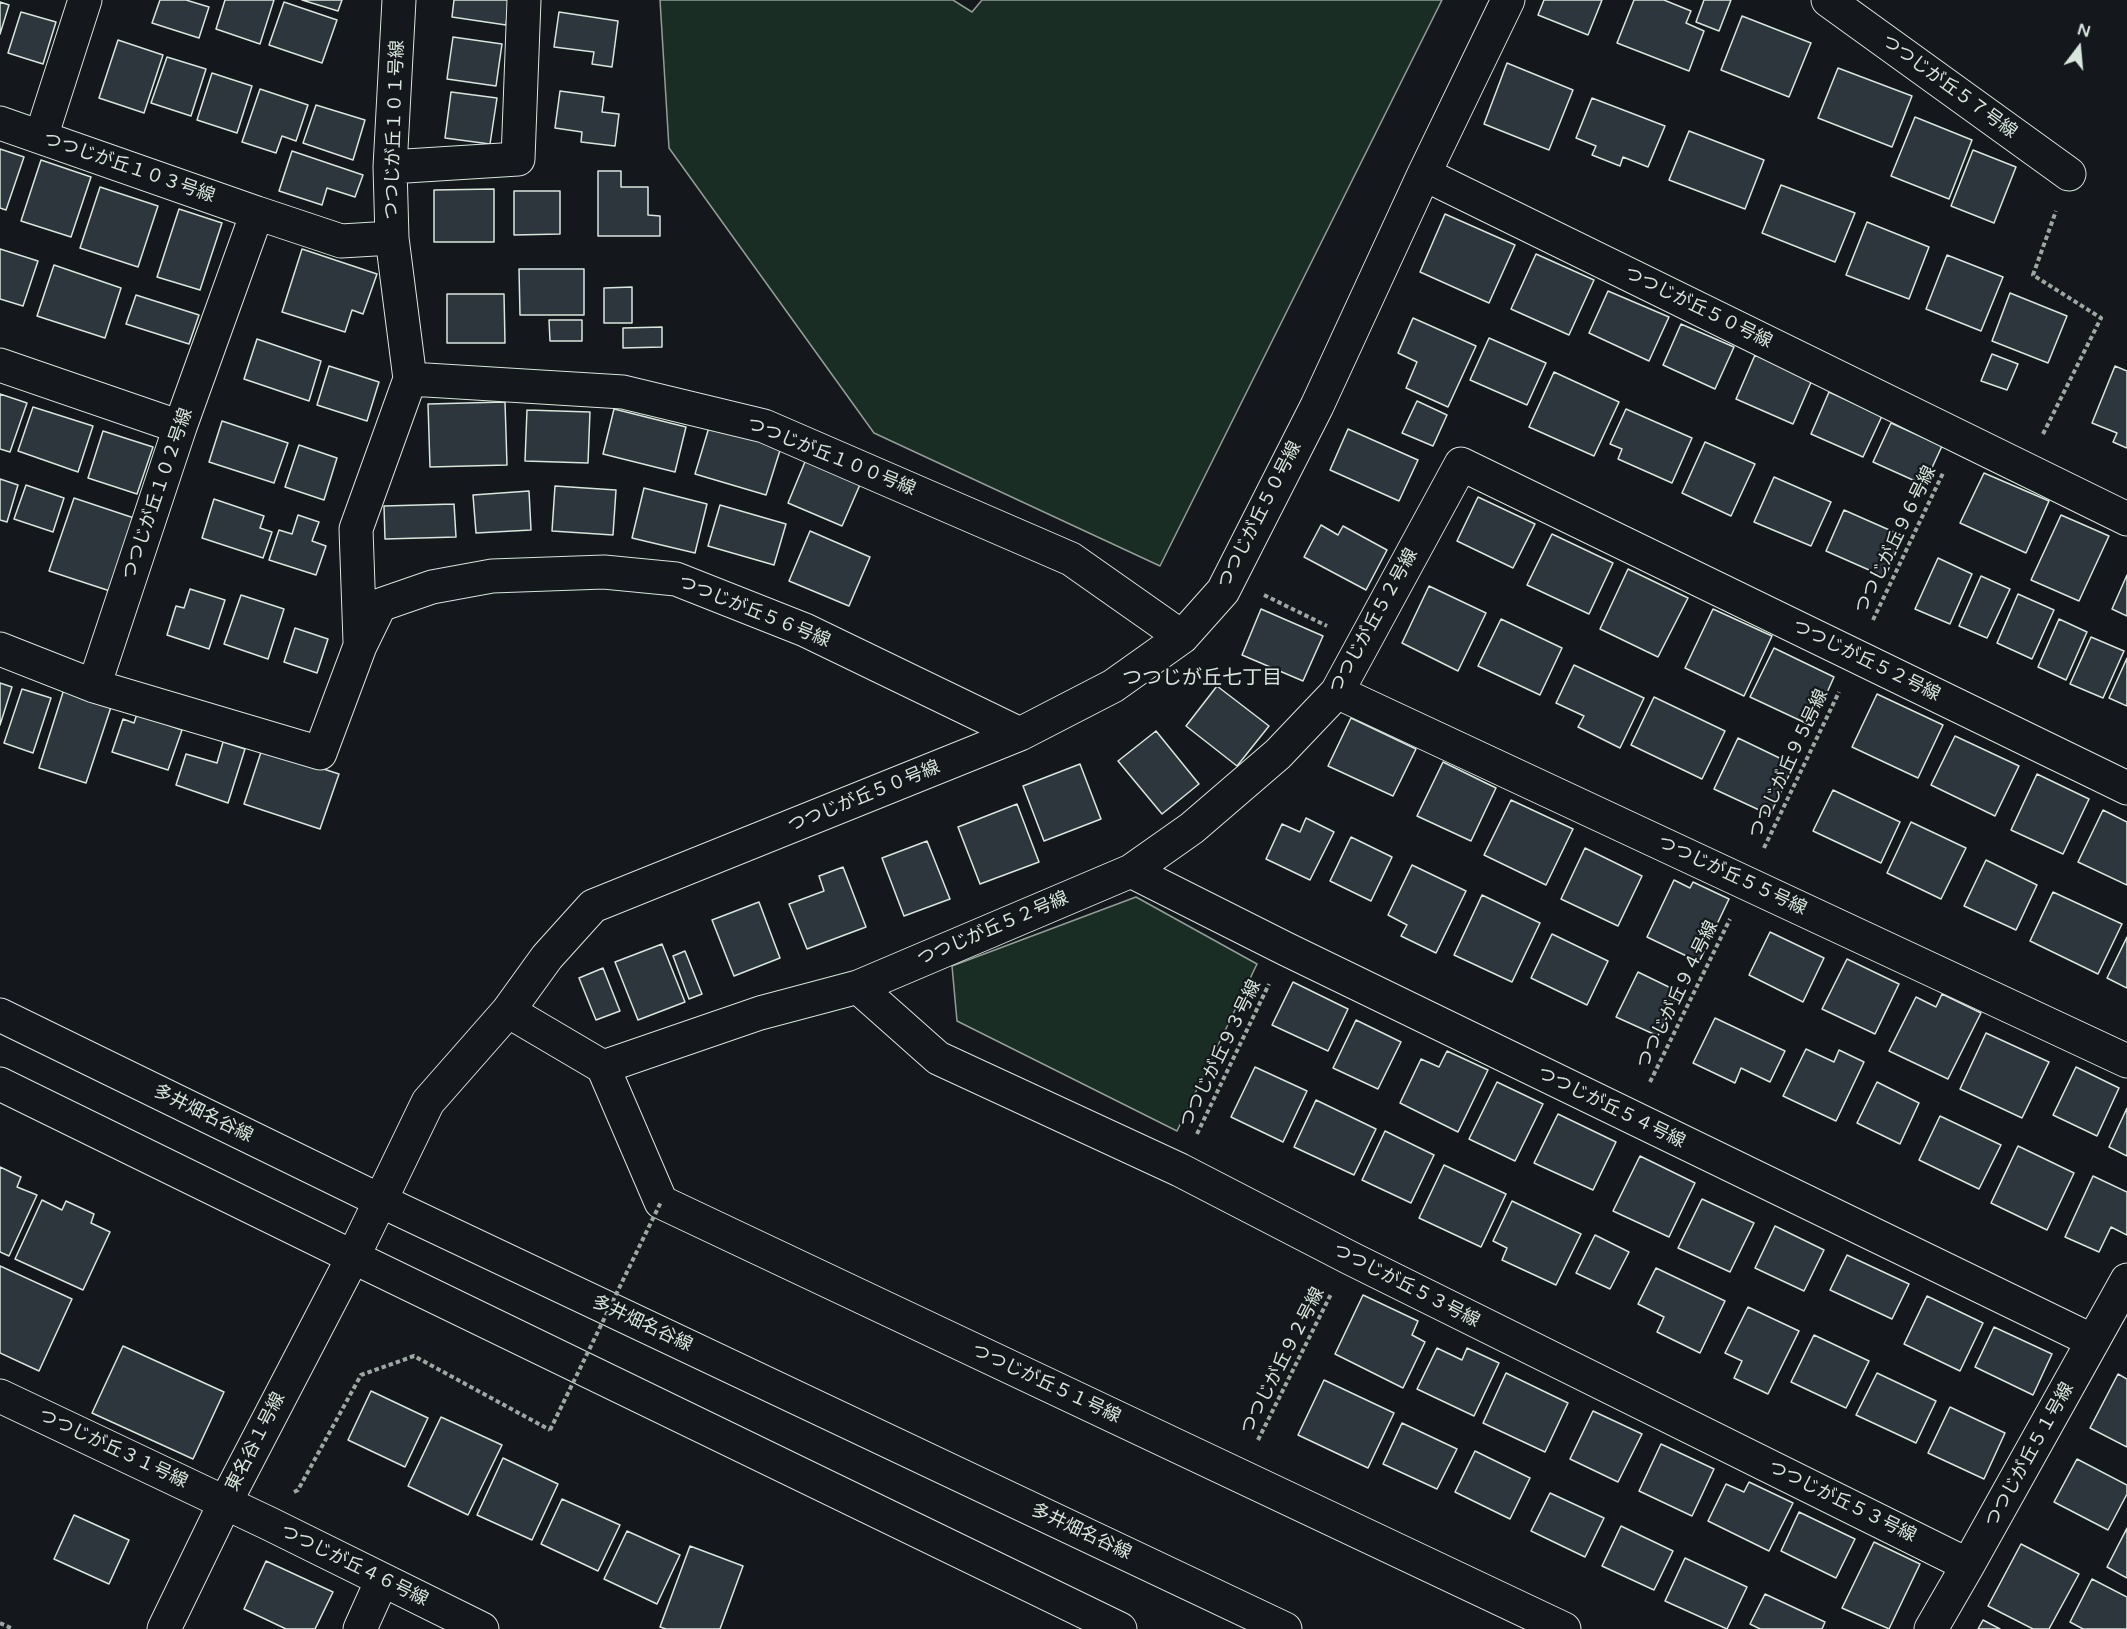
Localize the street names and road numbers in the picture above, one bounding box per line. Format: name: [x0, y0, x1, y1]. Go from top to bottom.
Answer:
street label: つつじが丘５７号線: [1877, 31, 2021, 143]
street label: つつじが丘１０１号線: [381, 40, 409, 220]
street label: つつじが丘１０３号線: [40, 128, 218, 208]
street label: つつじが丘５０号線: [1620, 263, 1776, 353]
street label: つつじが丘１０２号線: [118, 405, 198, 583]
street label: つつじが丘１００号線: [744, 413, 918, 501]
street label: つつじが丘５０号線: [1214, 438, 1306, 592]
street label: つつじが丘９６号線: [1851, 462, 1941, 618]
street label: つつじが丘５２号線: [1325, 545, 1423, 697]
street label: つつじが丘５６号線: [675, 572, 833, 652]
street label: つつじが丘５２号線: [1788, 616, 1944, 706]
street label: つつじが丘９５号線: [1745, 686, 1833, 842]
street label: つつじが丘５０号線: [785, 757, 943, 837]
street label: つつじが丘５５号線: [1654, 832, 1810, 920]
street label: つつじが丘５２号線: [914, 887, 1072, 971]
street label: つつじが丘９４号線: [1633, 917, 1723, 1073]
street label: つつじが丘９３号線: [1176, 976, 1266, 1132]
street label: つつじが丘５４号線: [1533, 1063, 1689, 1153]
street label: 多井畑名谷線: [150, 1081, 256, 1147]
street label: つつじが丘５３号線: [1329, 1240, 1483, 1332]
street label: つつじが丘９２号線: [1237, 1284, 1329, 1438]
street label: 多井畑名谷線: [588, 1291, 696, 1357]
street label: つつじが丘５１号線: [968, 1340, 1124, 1428]
street label: つつじが丘５１号線: [1981, 1379, 2079, 1531]
street label: 東名谷１号線: [222, 1389, 290, 1495]
street label: つつじが丘３１号線: [35, 1405, 191, 1493]
street label: つつじが丘５３号線: [1764, 1457, 1920, 1547]
street label: 多井畑名谷線: [1027, 1499, 1135, 1565]
street label: つつじが丘４６号線: [276, 1521, 432, 1611]

